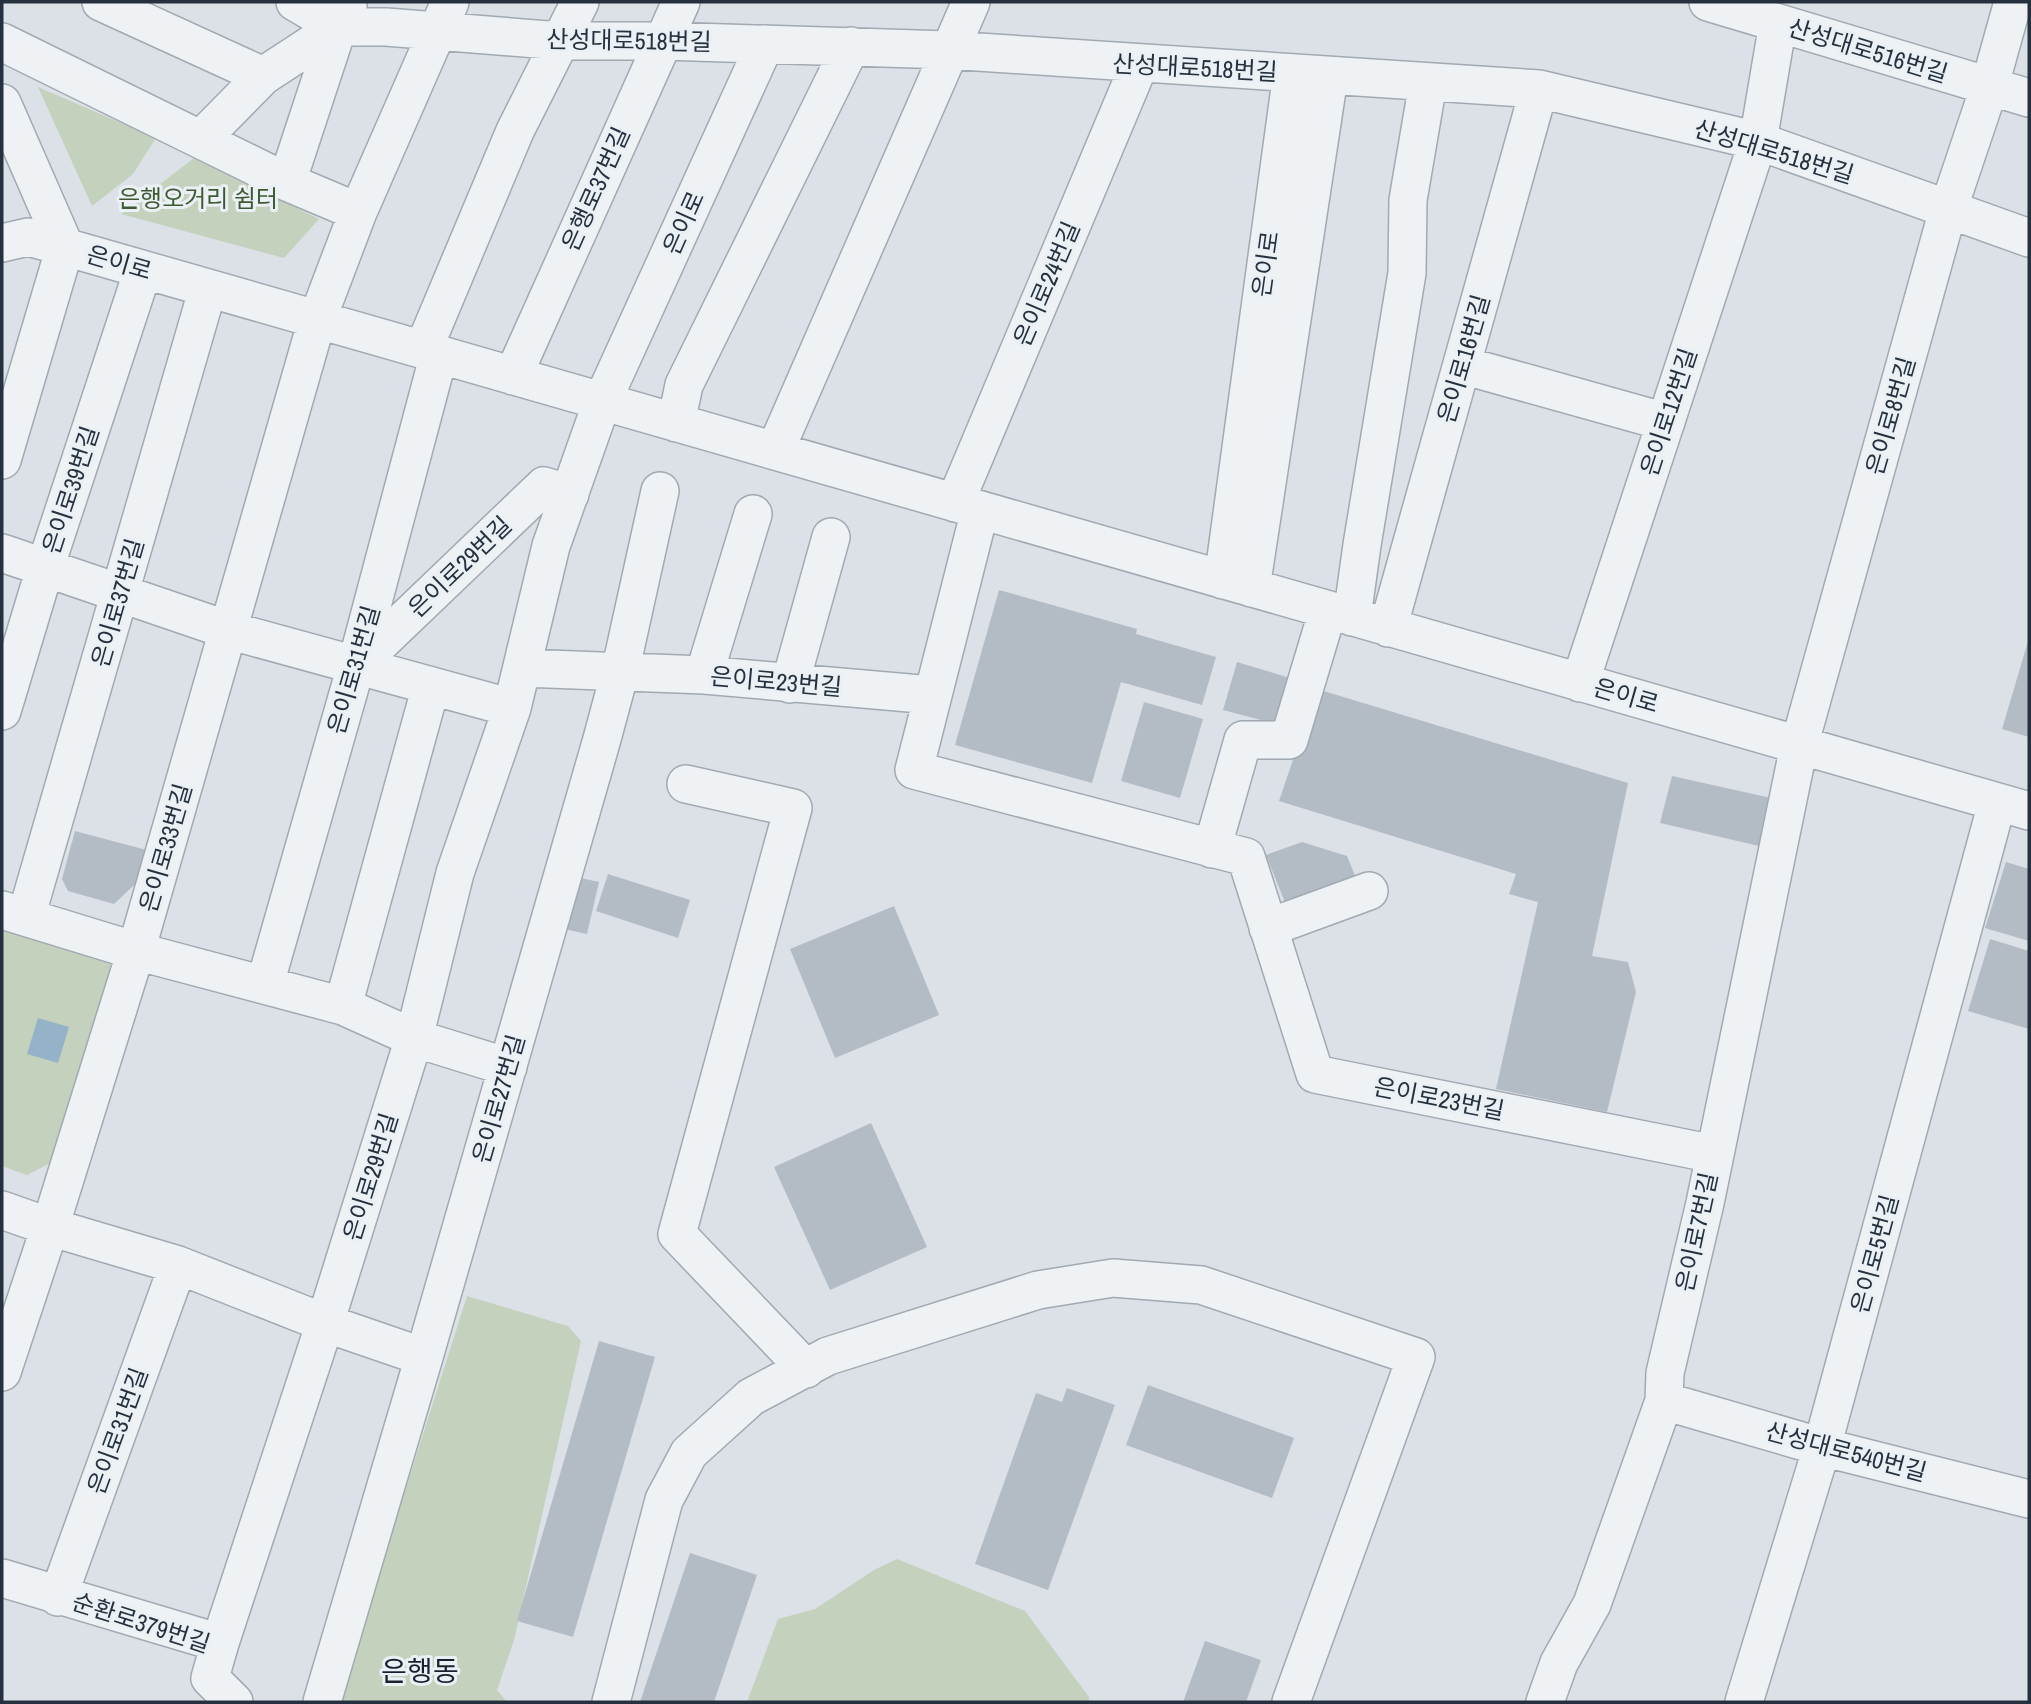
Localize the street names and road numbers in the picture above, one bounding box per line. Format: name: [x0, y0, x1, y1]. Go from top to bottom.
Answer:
street label: 산성대로516번길: [1785, 11, 1952, 90]
street label: 산성대로518번길: [546, 23, 712, 57]
street label: 산성대로518번길: [1112, 47, 1278, 87]
street label: 산성대로518번길: [1691, 112, 1858, 191]
street label: 은행로37번길: [554, 122, 637, 256]
street label: 은이로: [655, 186, 711, 259]
street label: 은이로24번길: [1006, 216, 1087, 351]
street label: 은이로: [1245, 229, 1285, 299]
street label: 은이로: [83, 238, 156, 287]
street label: 은이로16번길: [1429, 291, 1497, 427]
street label: 은이로12번길: [1632, 344, 1704, 480]
street label: 은이로8번길: [1858, 353, 1922, 478]
street label: 은이로39번길: [34, 422, 106, 558]
street label: 은이로29번길: [401, 509, 518, 624]
street label: 은이로37번길: [83, 535, 151, 671]
street label: 은이로31번길: [319, 602, 387, 738]
street label: 은이로23번길: [709, 659, 843, 703]
street label: 은이로: [1590, 671, 1663, 720]
street label: 은이로33번길: [131, 780, 199, 916]
street label: 은이로27번길: [464, 1031, 532, 1167]
street label: 은이로23번길: [1371, 1070, 1507, 1126]
street label: 은이로29번길: [335, 1109, 405, 1245]
street label: 은이로7번길: [1668, 1169, 1724, 1294]
street label: 은이로5번길: [1843, 1191, 1905, 1316]
street label: 은이로31번길: [79, 1363, 155, 1498]
street label: 산성대로540번길: [1762, 1414, 1930, 1488]
street label: 순환로379번길: [68, 1585, 214, 1659]

